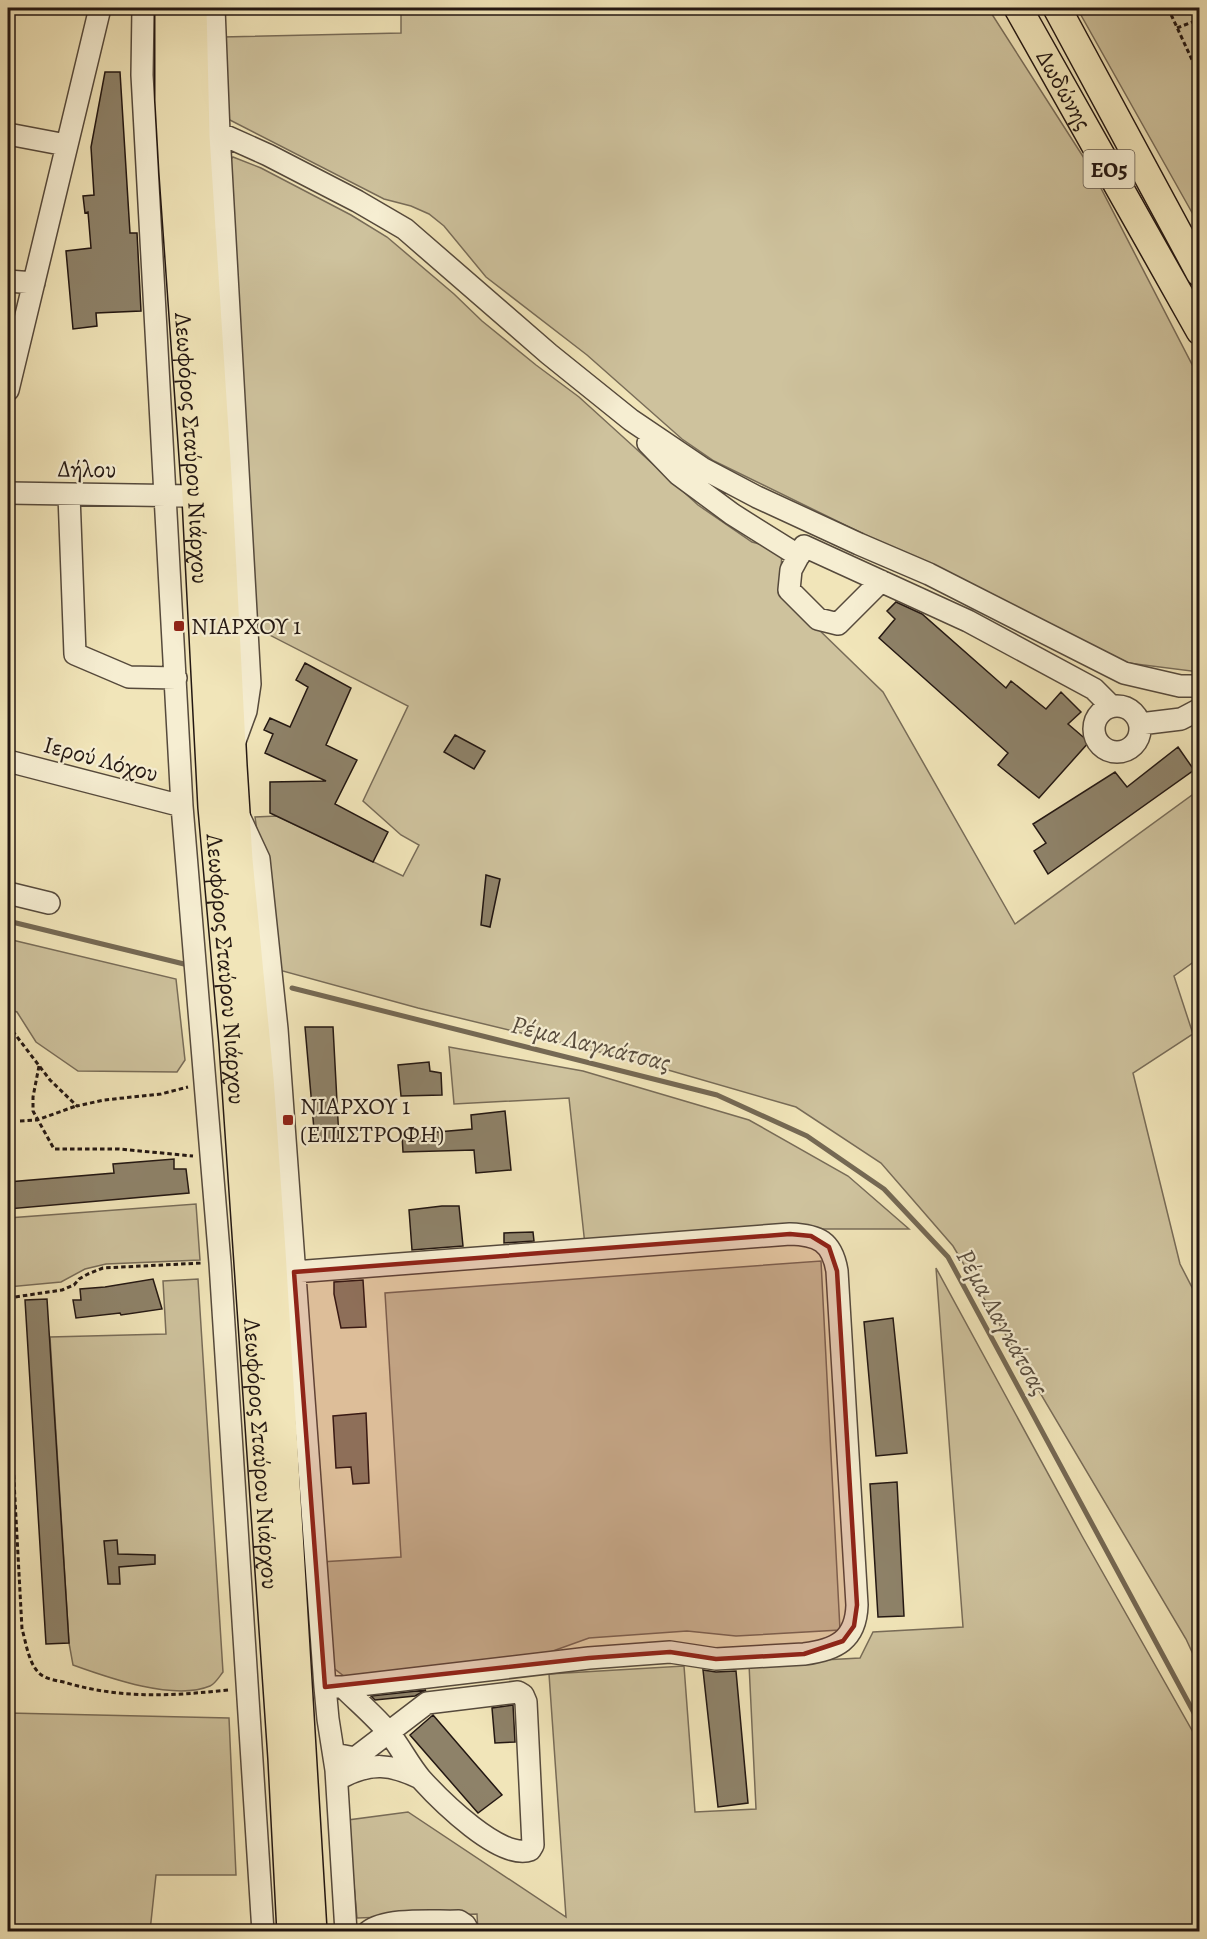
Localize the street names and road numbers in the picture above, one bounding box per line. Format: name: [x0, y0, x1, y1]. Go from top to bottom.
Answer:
street label: Δωδώνης: [1029, 44, 1099, 136]
road number: ΕΟ5: [1084, 150, 1134, 188]
street label: Λεωφόρος Σταύρου Νιάρχου: [167, 311, 216, 585]
street label: Δήλου: [57, 452, 117, 486]
street label: Ιερού Λόχου: [40, 728, 162, 790]
street label: Λεωφόρος Σταύρου Νιάρχου: [198, 831, 253, 1106]
street label: Λεωφόρος Σταύρου Νιάρχου: [236, 1316, 286, 1590]

